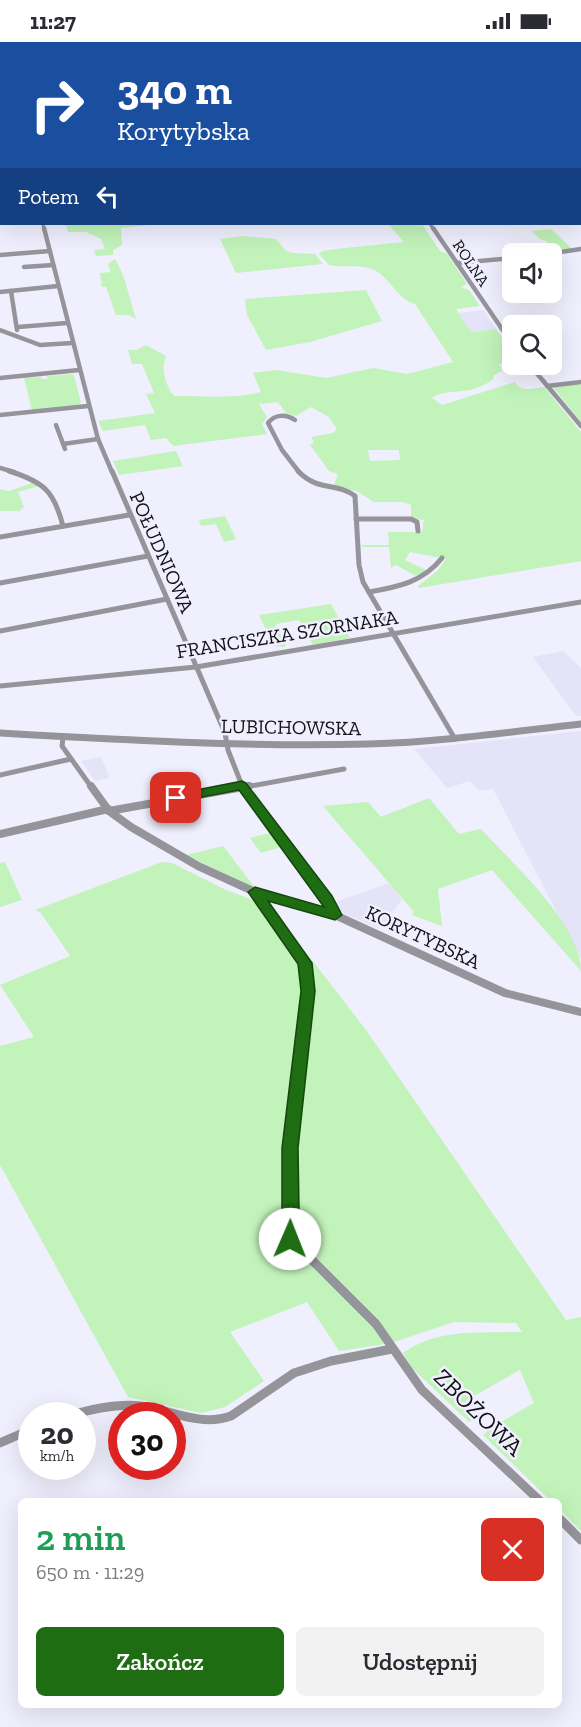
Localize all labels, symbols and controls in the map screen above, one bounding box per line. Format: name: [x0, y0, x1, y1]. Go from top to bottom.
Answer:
text: 11:27: [30, 8, 76, 35]
text: 340 m: [117, 64, 232, 115]
icon: right: [18, 66, 96, 144]
text: Korytybska: [117, 115, 250, 147]
icon: left: [91, 180, 124, 213]
text: Potem: [18, 183, 79, 210]
street label: ROLNA: [449, 236, 494, 290]
map controls: [502, 243, 562, 375]
button: sound: [502, 243, 562, 303]
button: search: [502, 315, 562, 375]
street label: POŁUDNIOWA: [125, 488, 200, 617]
street label: FRANCISZKA SZORNAKA: [174, 604, 401, 663]
street label: LUBICHOWSKA: [221, 714, 362, 740]
pin: [150, 772, 201, 823]
icon: arrive: [159, 781, 192, 814]
street label: KORYTYBSKA: [362, 900, 485, 974]
position arrow: [258, 1207, 322, 1271]
street label: ZBOŻOWA: [428, 1362, 530, 1462]
speed limit sign: 30: [108, 1402, 186, 1480]
text: 20: [40, 1416, 74, 1452]
text: km/h: [40, 1447, 74, 1465]
text: 2 min: [36, 1516, 125, 1559]
button: close: [481, 1518, 544, 1581]
text: 650 m · 11:29: [36, 1560, 144, 1584]
button: Zakończ: [36, 1627, 284, 1696]
button: Udostępnij: [296, 1627, 544, 1696]

